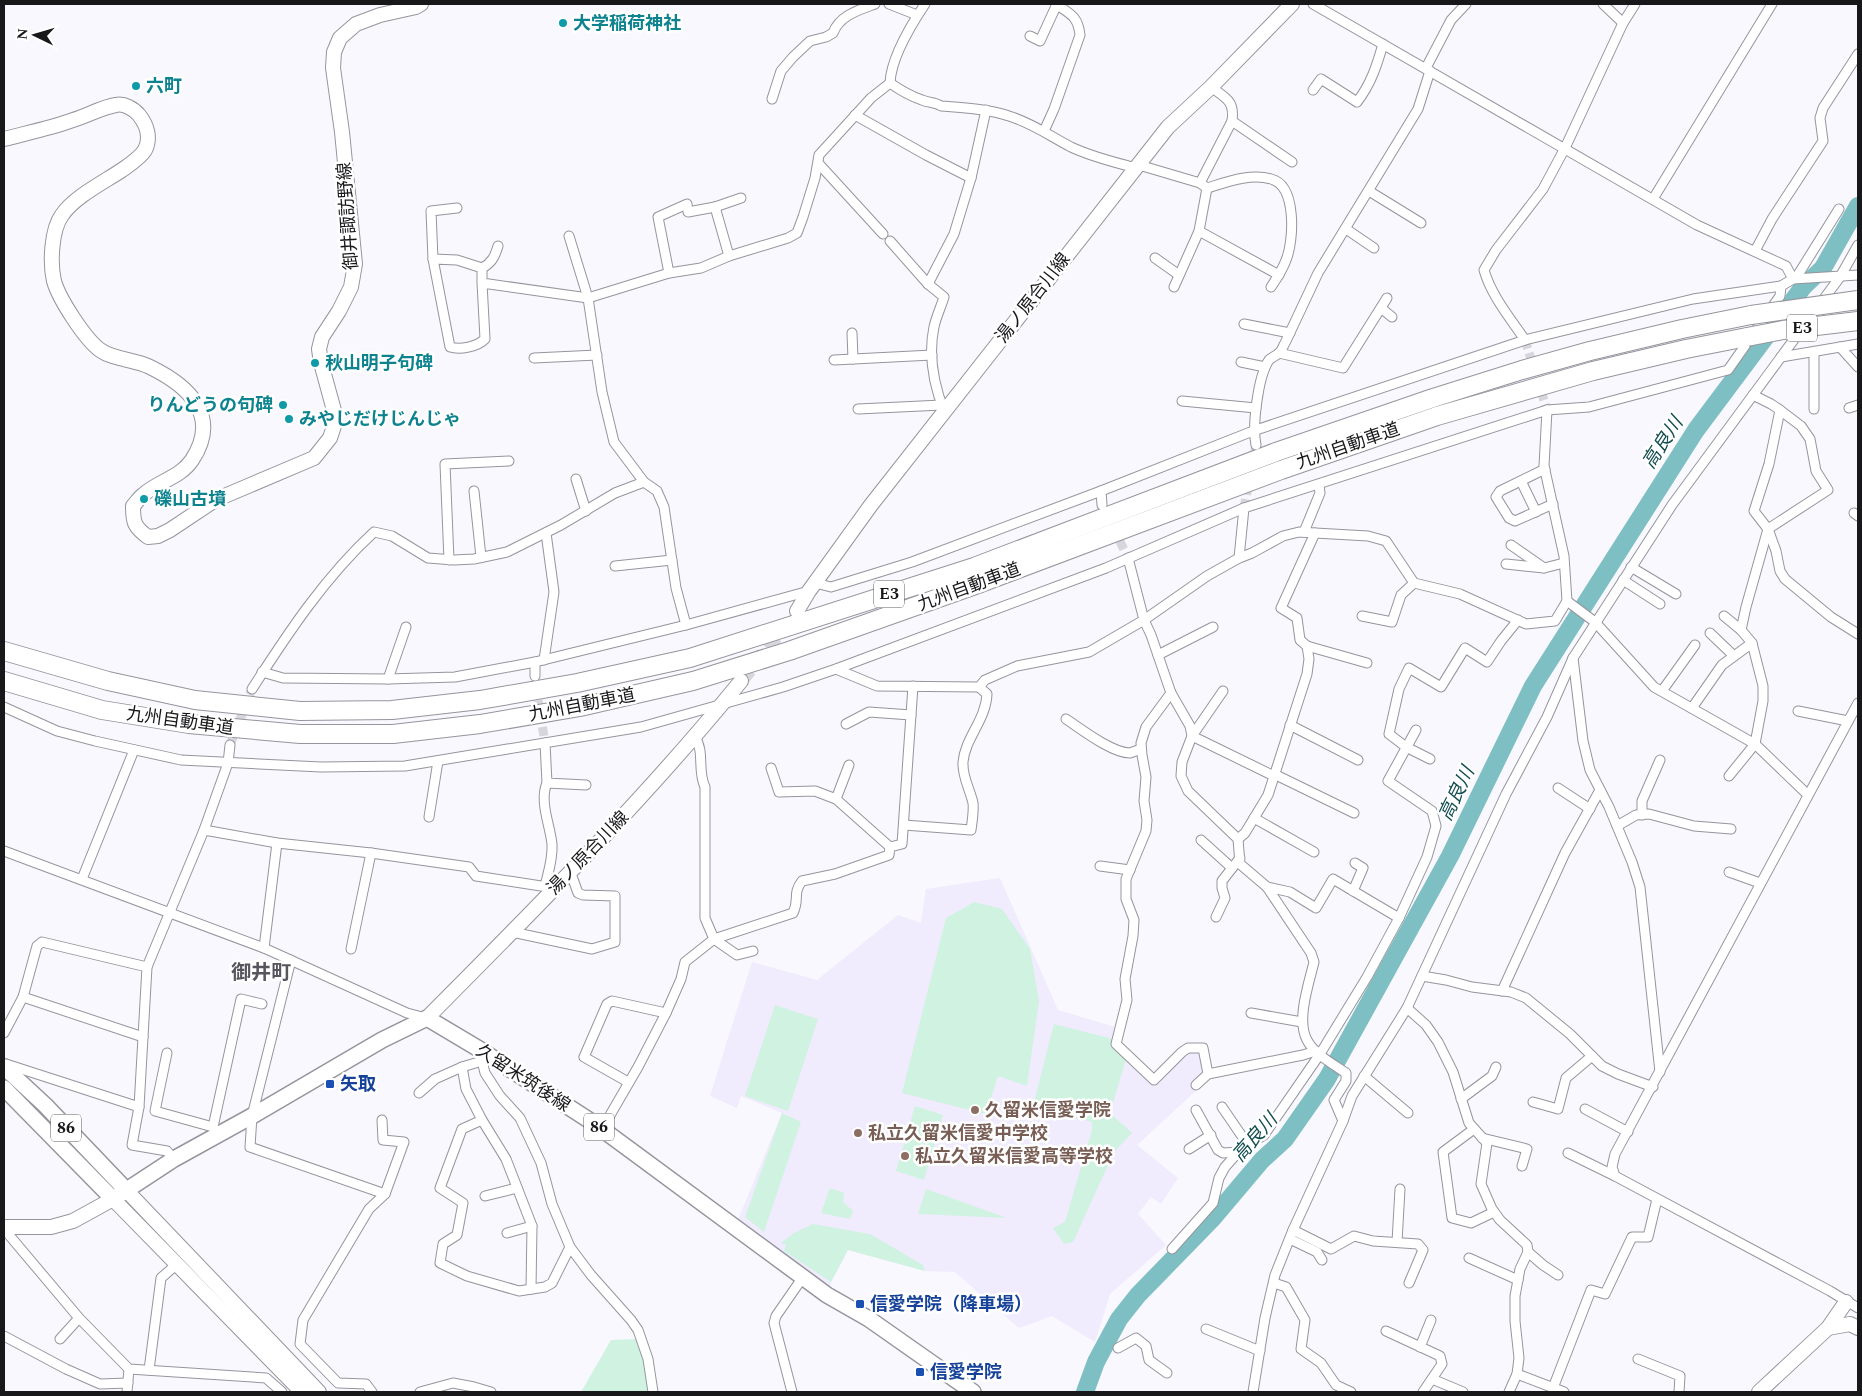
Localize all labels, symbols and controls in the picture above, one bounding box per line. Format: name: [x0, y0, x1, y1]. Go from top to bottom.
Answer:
north arrow: [10, 10, 60, 60]
place label: 大学稲荷神社: [573, 10, 681, 37]
marker: 大学稲荷神社: [557, 17, 569, 29]
text: N: [12, 27, 34, 41]
place label: 六町: [146, 73, 182, 100]
marker: 六町: [130, 80, 142, 92]
street label: 御井諏訪野線: [331, 161, 365, 271]
street label: 湯ノ原合川線: [989, 247, 1077, 349]
road number: E3: [1787, 314, 1817, 342]
place label: 秋山明子句碑: [325, 350, 433, 377]
marker: 秋山明子句碑: [309, 357, 321, 369]
place label: りんどうの句碑: [148, 392, 273, 419]
marker: りんどうの句碑: [277, 399, 289, 411]
place label: みやじだけじんじゃ: [299, 406, 461, 433]
water label: 高良川: [1635, 410, 1692, 475]
marker: みやじだけじんじゃ: [283, 413, 295, 425]
street label: 九州自動車道: [1293, 416, 1403, 476]
place label: 礫山古墳: [154, 486, 226, 513]
marker: 礫山古墳: [138, 493, 150, 505]
street label: 九州自動車道: [914, 556, 1024, 618]
road number: E3: [874, 580, 904, 608]
street label: 九州自動車道: [526, 681, 638, 729]
street label: 九州自動車道: [125, 700, 235, 742]
water label: 高良川: [1431, 760, 1483, 826]
street label: 湯ノ原合川線: [541, 805, 635, 901]
district label: 御井町: [231, 958, 291, 988]
street label: 久留米筑後線: [470, 1037, 576, 1119]
place label: 矢取: [340, 1071, 376, 1098]
marker: 矢取: [324, 1078, 336, 1090]
place label: 久留米信愛学院: [985, 1097, 1111, 1124]
marker: 久留米信愛学院: [969, 1104, 981, 1116]
water label: 高良川: [1225, 1105, 1286, 1169]
road number: 86: [51, 1114, 81, 1142]
road number: 86: [584, 1114, 614, 1140]
place label: 私立久留米信愛中学校: [868, 1120, 1048, 1147]
marker: 私立久留米信愛中学校: [852, 1127, 864, 1139]
place label: 私立久留米信愛高等学校: [915, 1143, 1113, 1170]
marker: 私立久留米信愛高等学校: [899, 1150, 911, 1162]
place label: 信愛学院（降車場）: [870, 1291, 1032, 1318]
marker: 信愛学院（降車場）: [854, 1298, 866, 1310]
place label: 信愛学院: [930, 1359, 1002, 1386]
marker: 信愛学院: [914, 1366, 926, 1378]

